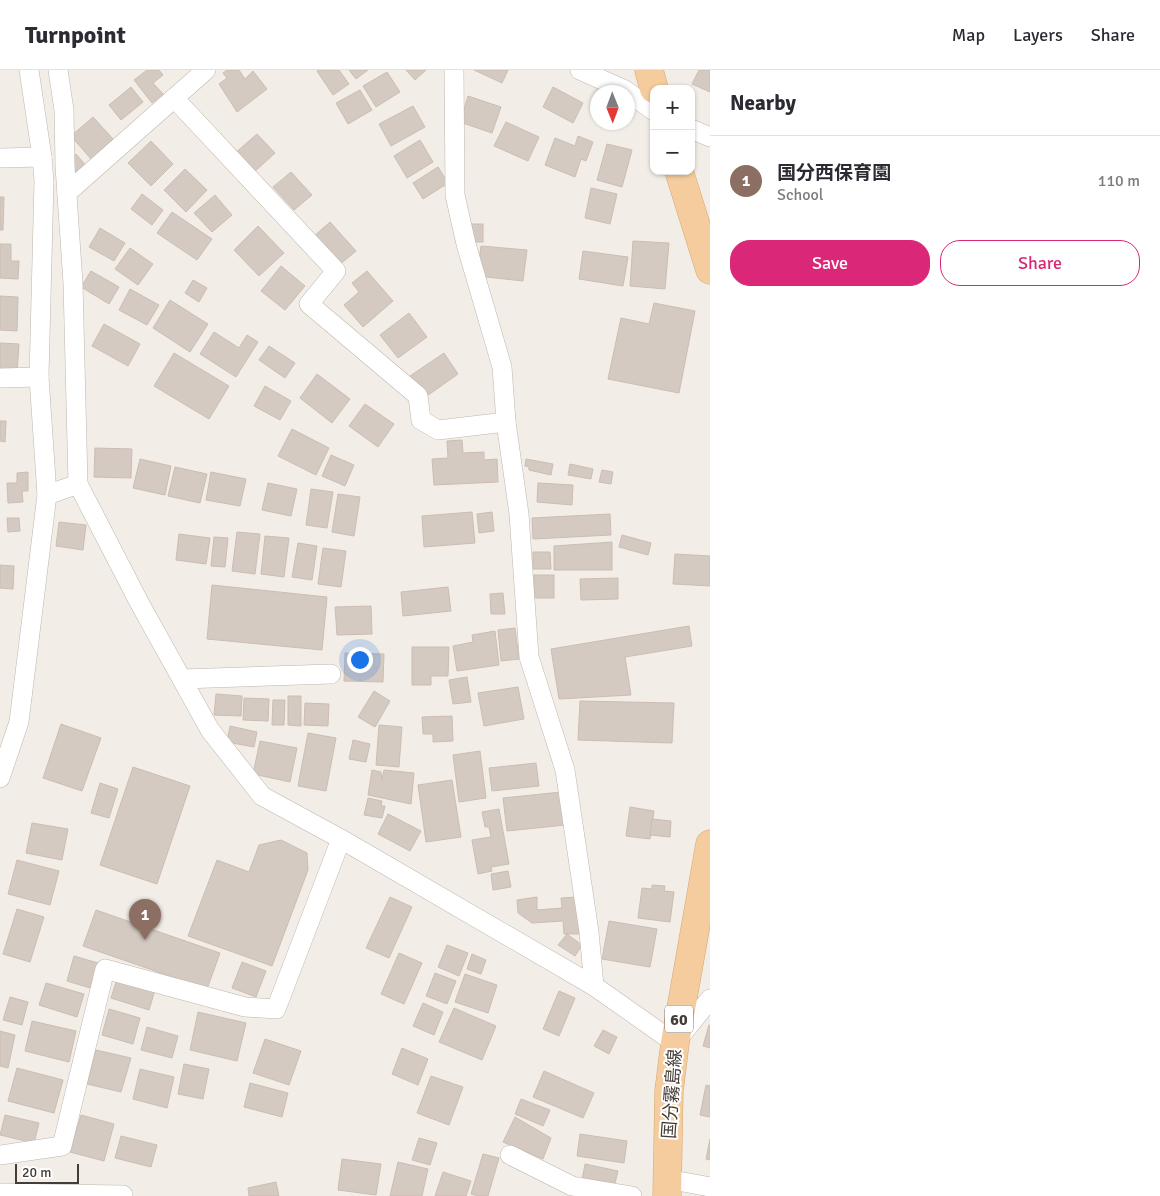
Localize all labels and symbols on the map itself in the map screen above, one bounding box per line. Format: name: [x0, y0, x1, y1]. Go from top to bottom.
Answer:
north arrow: [590, 85, 635, 130]
your location: [347, 647, 373, 673]
pin: 1: [129, 899, 161, 940]
road number: 60: [665, 1006, 693, 1032]
street label: 国分霧島線: [658, 1048, 686, 1140]
scale bar: [15, 1161, 79, 1184]

